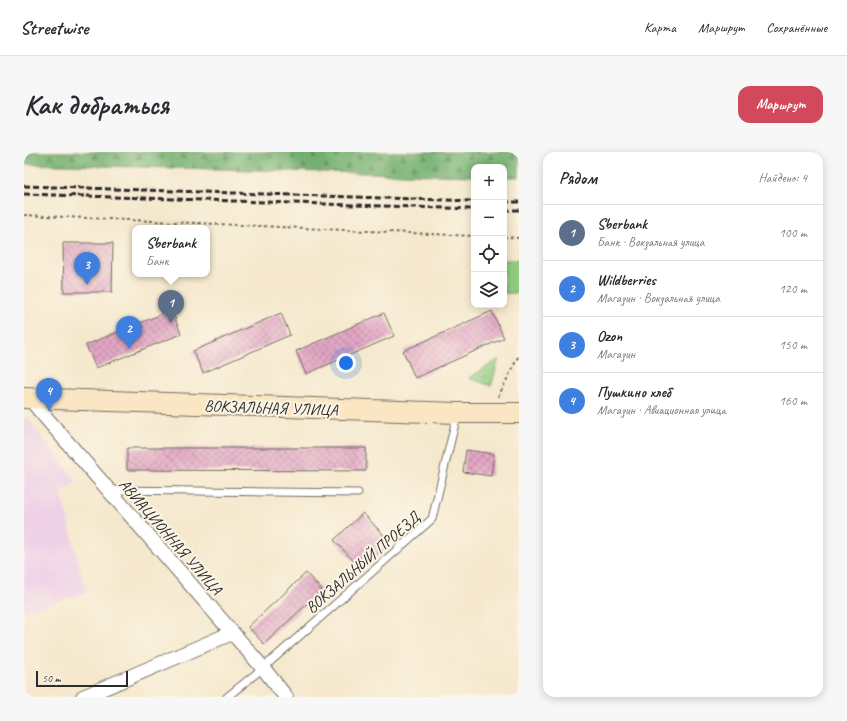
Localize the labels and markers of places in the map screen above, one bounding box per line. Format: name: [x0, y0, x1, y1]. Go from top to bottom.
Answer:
pin: 3: [74, 252, 100, 285]
pin: 1: [158, 290, 184, 323]
pin: 2: [116, 316, 142, 349]
pin: 4: [36, 378, 62, 411]

